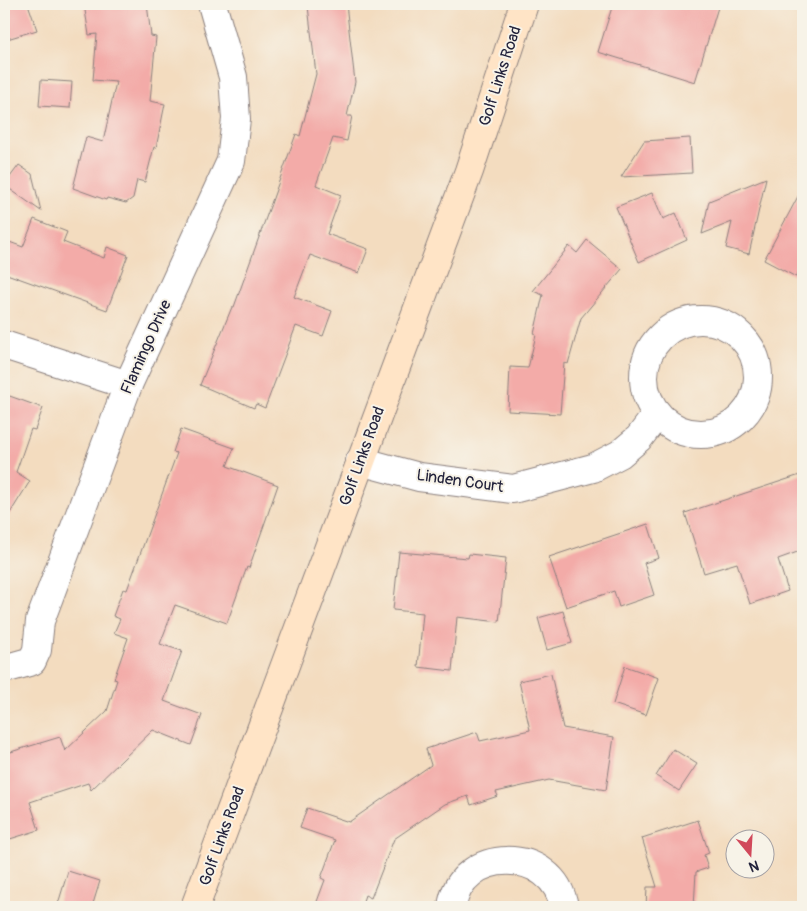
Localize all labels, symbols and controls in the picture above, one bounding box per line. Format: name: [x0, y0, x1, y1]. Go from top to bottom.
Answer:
street label: Golf Links Road: [474, 23, 526, 129]
street label: Flamingo Drive: [116, 297, 176, 397]
street label: Golf Links Road: [335, 404, 389, 508]
street label: Linden Court: [415, 465, 505, 497]
street label: Golf Links Road: [195, 784, 249, 888]
north arrow: [724, 828, 774, 878]
text: N: [747, 856, 761, 875]

